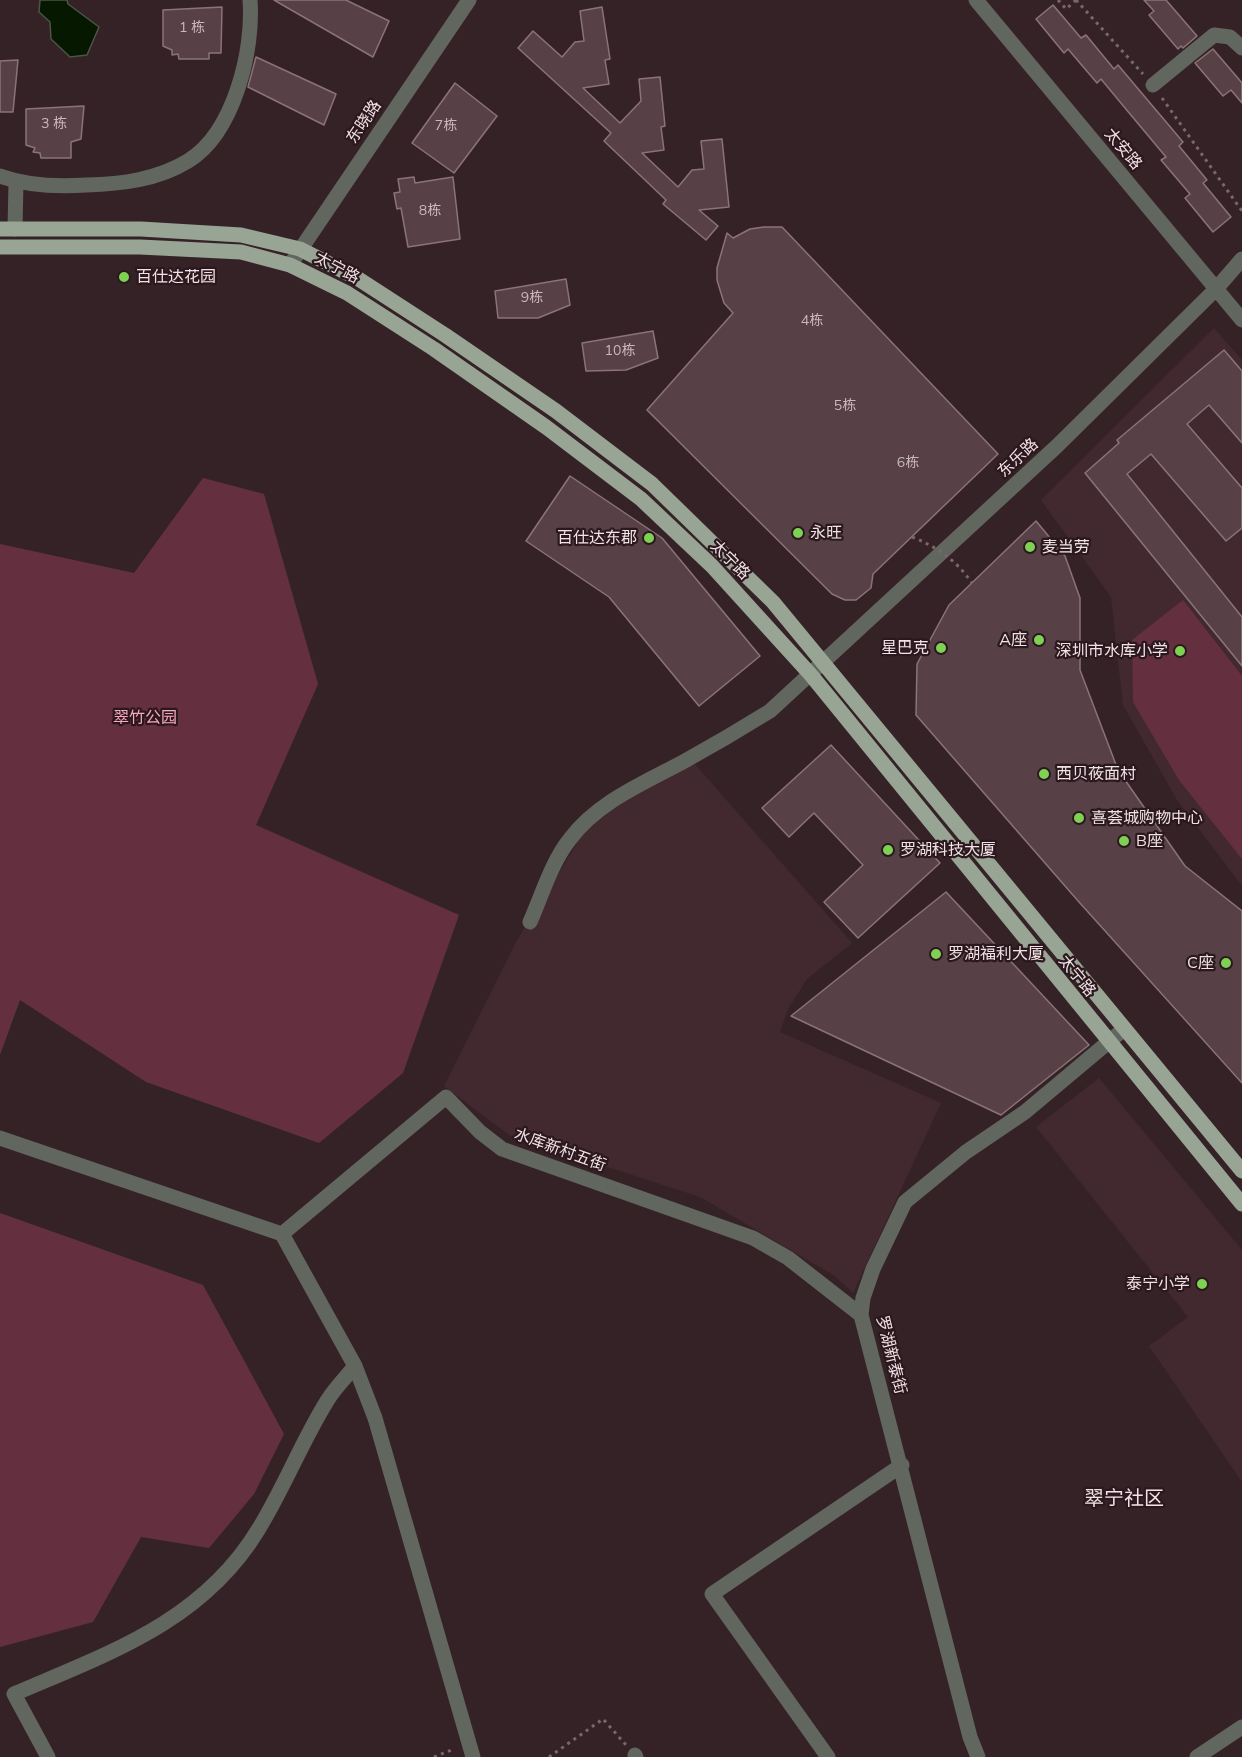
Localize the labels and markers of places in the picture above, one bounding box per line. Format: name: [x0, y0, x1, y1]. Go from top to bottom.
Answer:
place label: 百仕达花园: [136, 267, 216, 287]
marker: 百仕达花园: [117, 270, 131, 284]
place label: 永旺: [810, 523, 842, 543]
marker: 永旺: [791, 526, 805, 540]
place label: 百仕达东郡: [557, 528, 637, 548]
marker: 百仕达东郡: [642, 531, 656, 545]
place label: 麦当劳: [1042, 537, 1090, 557]
marker: 麦当劳: [1023, 540, 1037, 554]
place label: A座: [999, 630, 1027, 650]
marker: A座: [1032, 633, 1046, 647]
place label: 星巴克: [881, 638, 929, 658]
marker: 星巴克: [934, 641, 948, 655]
place label: 深圳市水库小学: [1056, 641, 1168, 661]
marker: 深圳市水库小学: [1173, 644, 1187, 658]
place label: 西贝莜面村: [1056, 764, 1136, 784]
marker: 西贝莜面村: [1037, 767, 1051, 781]
place label: 喜荟城购物中心: [1091, 808, 1203, 828]
marker: 喜荟城购物中心: [1072, 811, 1086, 825]
place label: B座: [1136, 831, 1163, 851]
marker: B座: [1117, 834, 1131, 848]
place label: 罗湖科技大厦: [900, 840, 996, 860]
marker: 罗湖科技大厦: [881, 843, 895, 857]
place label: 罗湖福利大厦: [948, 944, 1044, 964]
marker: 罗湖福利大厦: [929, 947, 943, 961]
place label: C座: [1187, 953, 1214, 973]
marker: C座: [1219, 956, 1233, 970]
place label: 泰宁小学: [1126, 1274, 1190, 1294]
marker: 泰宁小学: [1195, 1277, 1209, 1291]

